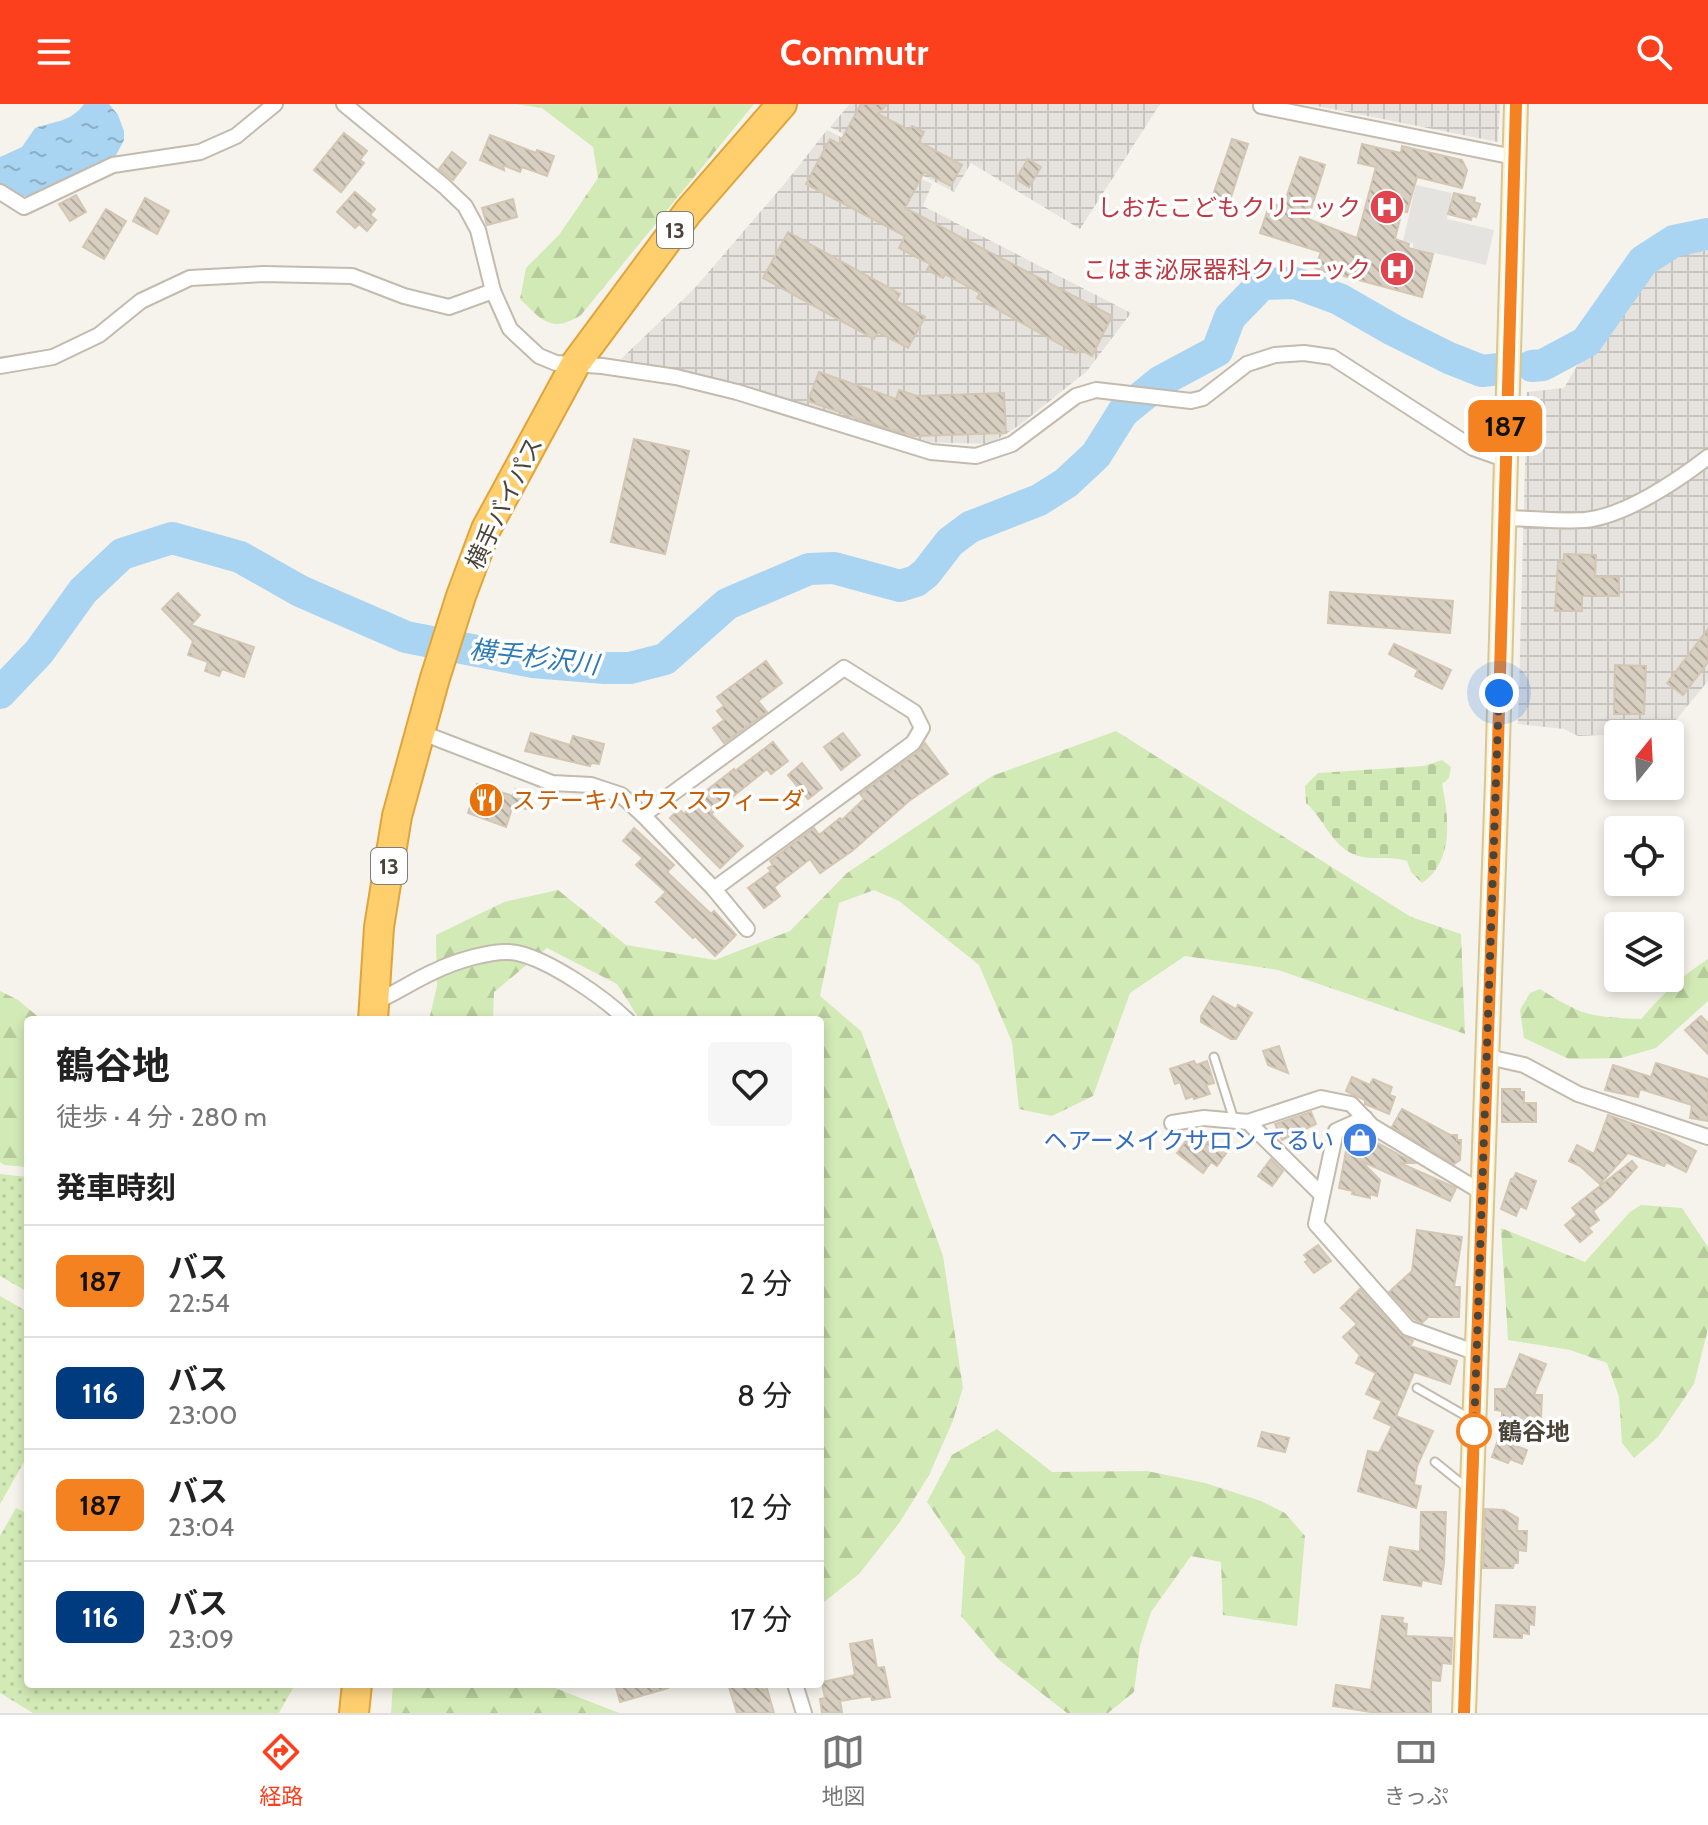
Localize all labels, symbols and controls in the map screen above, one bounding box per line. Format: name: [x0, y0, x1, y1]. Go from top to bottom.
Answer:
icon: menu: [32, 30, 76, 74]
text: Commutr: [780, 30, 928, 74]
icon: search: [1632, 30, 1676, 74]
hospital icon: しおたこどもクリニック: [1368, 188, 1406, 226]
place label: しおたこどもクリニック: [1097, 193, 1361, 222]
road number: 13: [657, 212, 693, 248]
hospital icon: こはま泌尿器科クリニック: [1378, 250, 1416, 288]
place label: こはま泌尿器科クリニック: [1083, 255, 1371, 284]
line badge: 187: [1459, 400, 1551, 452]
text: 187: [1484, 409, 1526, 443]
street label: 横手バイパス: [460, 432, 548, 574]
water label: 横手杉沢川: [468, 633, 603, 681]
your location: [1479, 673, 1519, 713]
north arrow: [1604, 720, 1684, 800]
map controls: [1604, 720, 1684, 992]
restaurant icon: ステーキハウス スフィーダ: [467, 781, 505, 819]
place label: ステーキハウス スフィーダ: [512, 786, 805, 815]
button: locate: [1604, 816, 1684, 896]
road number: 13: [371, 848, 407, 884]
button: layers: [1604, 912, 1684, 992]
text: 鶴谷地: [56, 1042, 170, 1089]
button: heart: [708, 1042, 792, 1126]
text: 徒歩 · 4 分 · 280 m: [56, 1101, 267, 1133]
shop icon: ヘアーメイクサロン てるい: [1341, 1121, 1379, 1159]
place label: ヘアーメイクサロン てるい: [1043, 1126, 1334, 1155]
text: 発車時刻: [56, 1169, 176, 1206]
text: バス: [168, 1249, 228, 1286]
text: 187: [79, 1264, 121, 1298]
text: 2 分: [740, 1265, 792, 1302]
text: 22:54: [168, 1287, 230, 1319]
text: バス: [168, 1361, 228, 1398]
text: 116: [82, 1376, 118, 1410]
text: 8 分: [737, 1377, 792, 1414]
text: 23:00: [168, 1399, 237, 1431]
marker: 鶴谷地: [1457, 1414, 1491, 1448]
place label: 鶴谷地: [1498, 1417, 1570, 1446]
text: バス: [168, 1473, 228, 1510]
text: 187: [79, 1488, 121, 1522]
text: 12 分: [730, 1489, 792, 1526]
text: 23:04: [168, 1511, 234, 1543]
text: バス: [168, 1585, 228, 1622]
text: 116: [82, 1600, 118, 1634]
text: 17 分: [730, 1601, 792, 1638]
text: 23:09: [168, 1623, 234, 1655]
tab: 経路: [259, 1730, 303, 1810]
tab: 地図: [821, 1730, 865, 1810]
tab: きっぷ: [1384, 1730, 1449, 1810]

